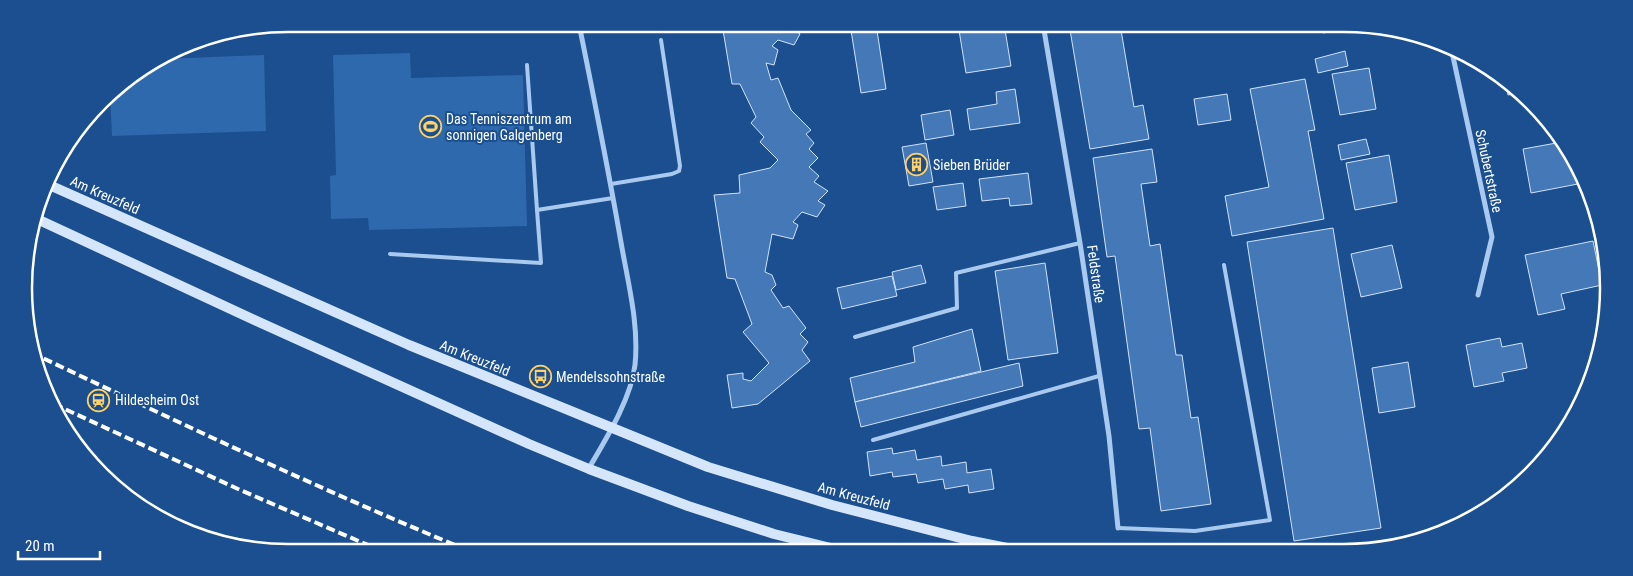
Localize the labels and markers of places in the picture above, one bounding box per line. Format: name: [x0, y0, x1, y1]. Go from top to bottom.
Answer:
place label: Das Tenniszentrum am sonnigen Galgenberg: [446, 111, 572, 143]
sports icon: Das Tenniszentrum am sonnigen Galgenberg: [418, 115, 442, 139]
building icon: Sieben Brüder: [905, 153, 929, 177]
place label: Sieben Brüder: [933, 157, 1010, 173]
bus stop icon: Mendelssohnstraße: [528, 365, 552, 389]
place label: Mendelssohnstraße: [556, 369, 666, 385]
station icon: Hildesheim Ost: [87, 388, 111, 412]
place label: Hildesheim Ost: [115, 392, 199, 408]

